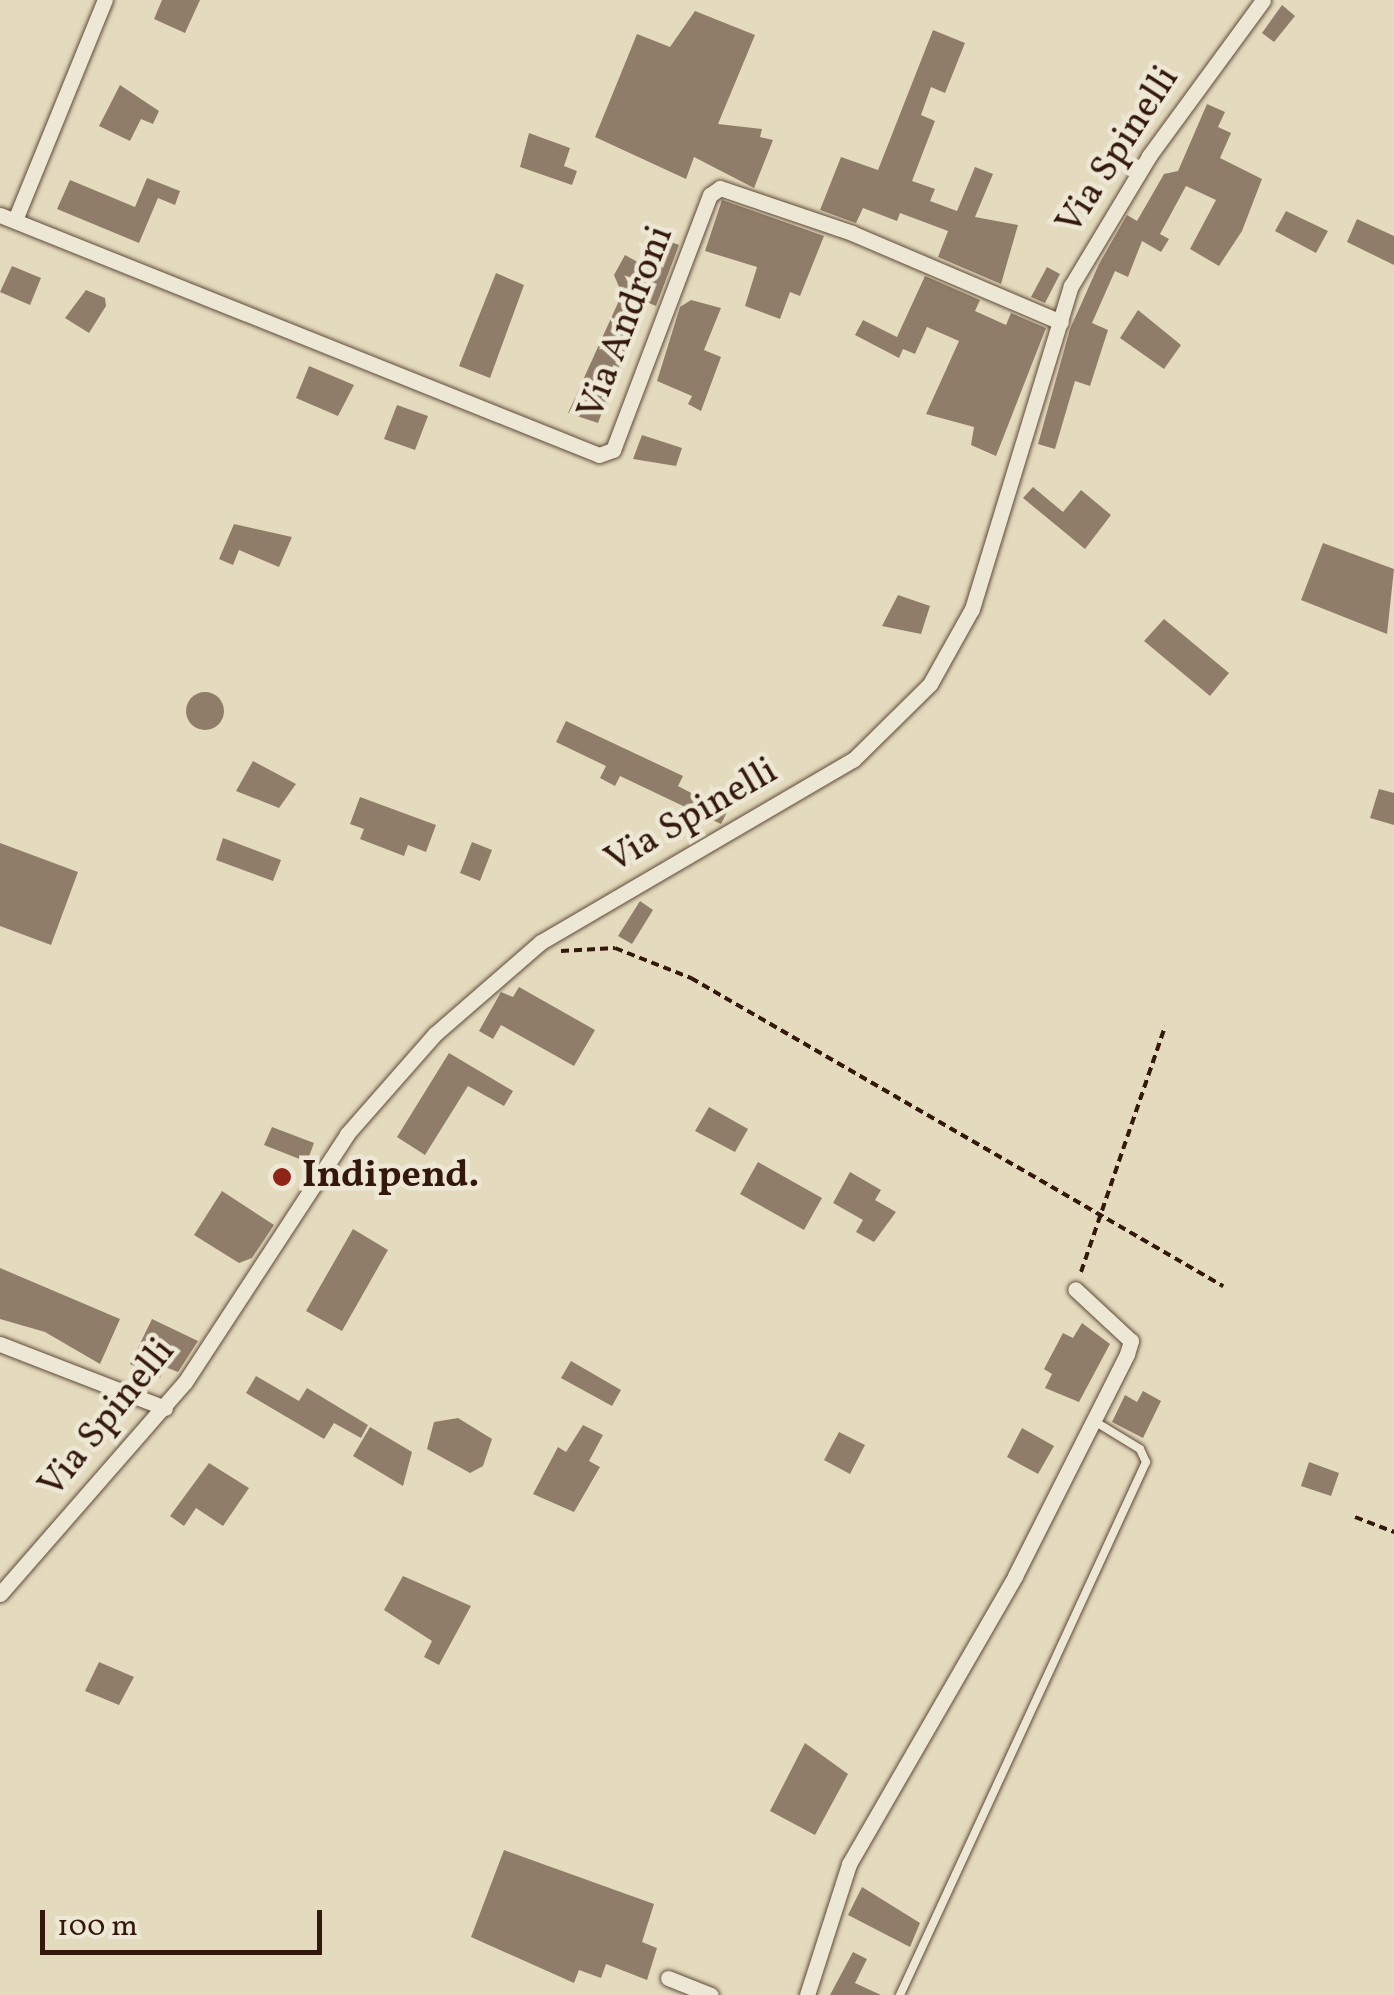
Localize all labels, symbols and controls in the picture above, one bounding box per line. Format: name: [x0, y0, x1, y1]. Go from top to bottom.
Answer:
street label: Via Spinelli: [1048, 58, 1190, 244]
street label: Via Androni: [569, 220, 685, 426]
street label: Via Spinelli: [598, 749, 786, 885]
place label: Indipend.: [302, 1154, 479, 1200]
marker: Indipend.: [271, 1166, 293, 1188]
street label: Via Spinelli: [30, 1330, 186, 1508]
scale bar: [45, 1890, 328, 1952]
text: 100 m: [57, 1906, 138, 1948]

